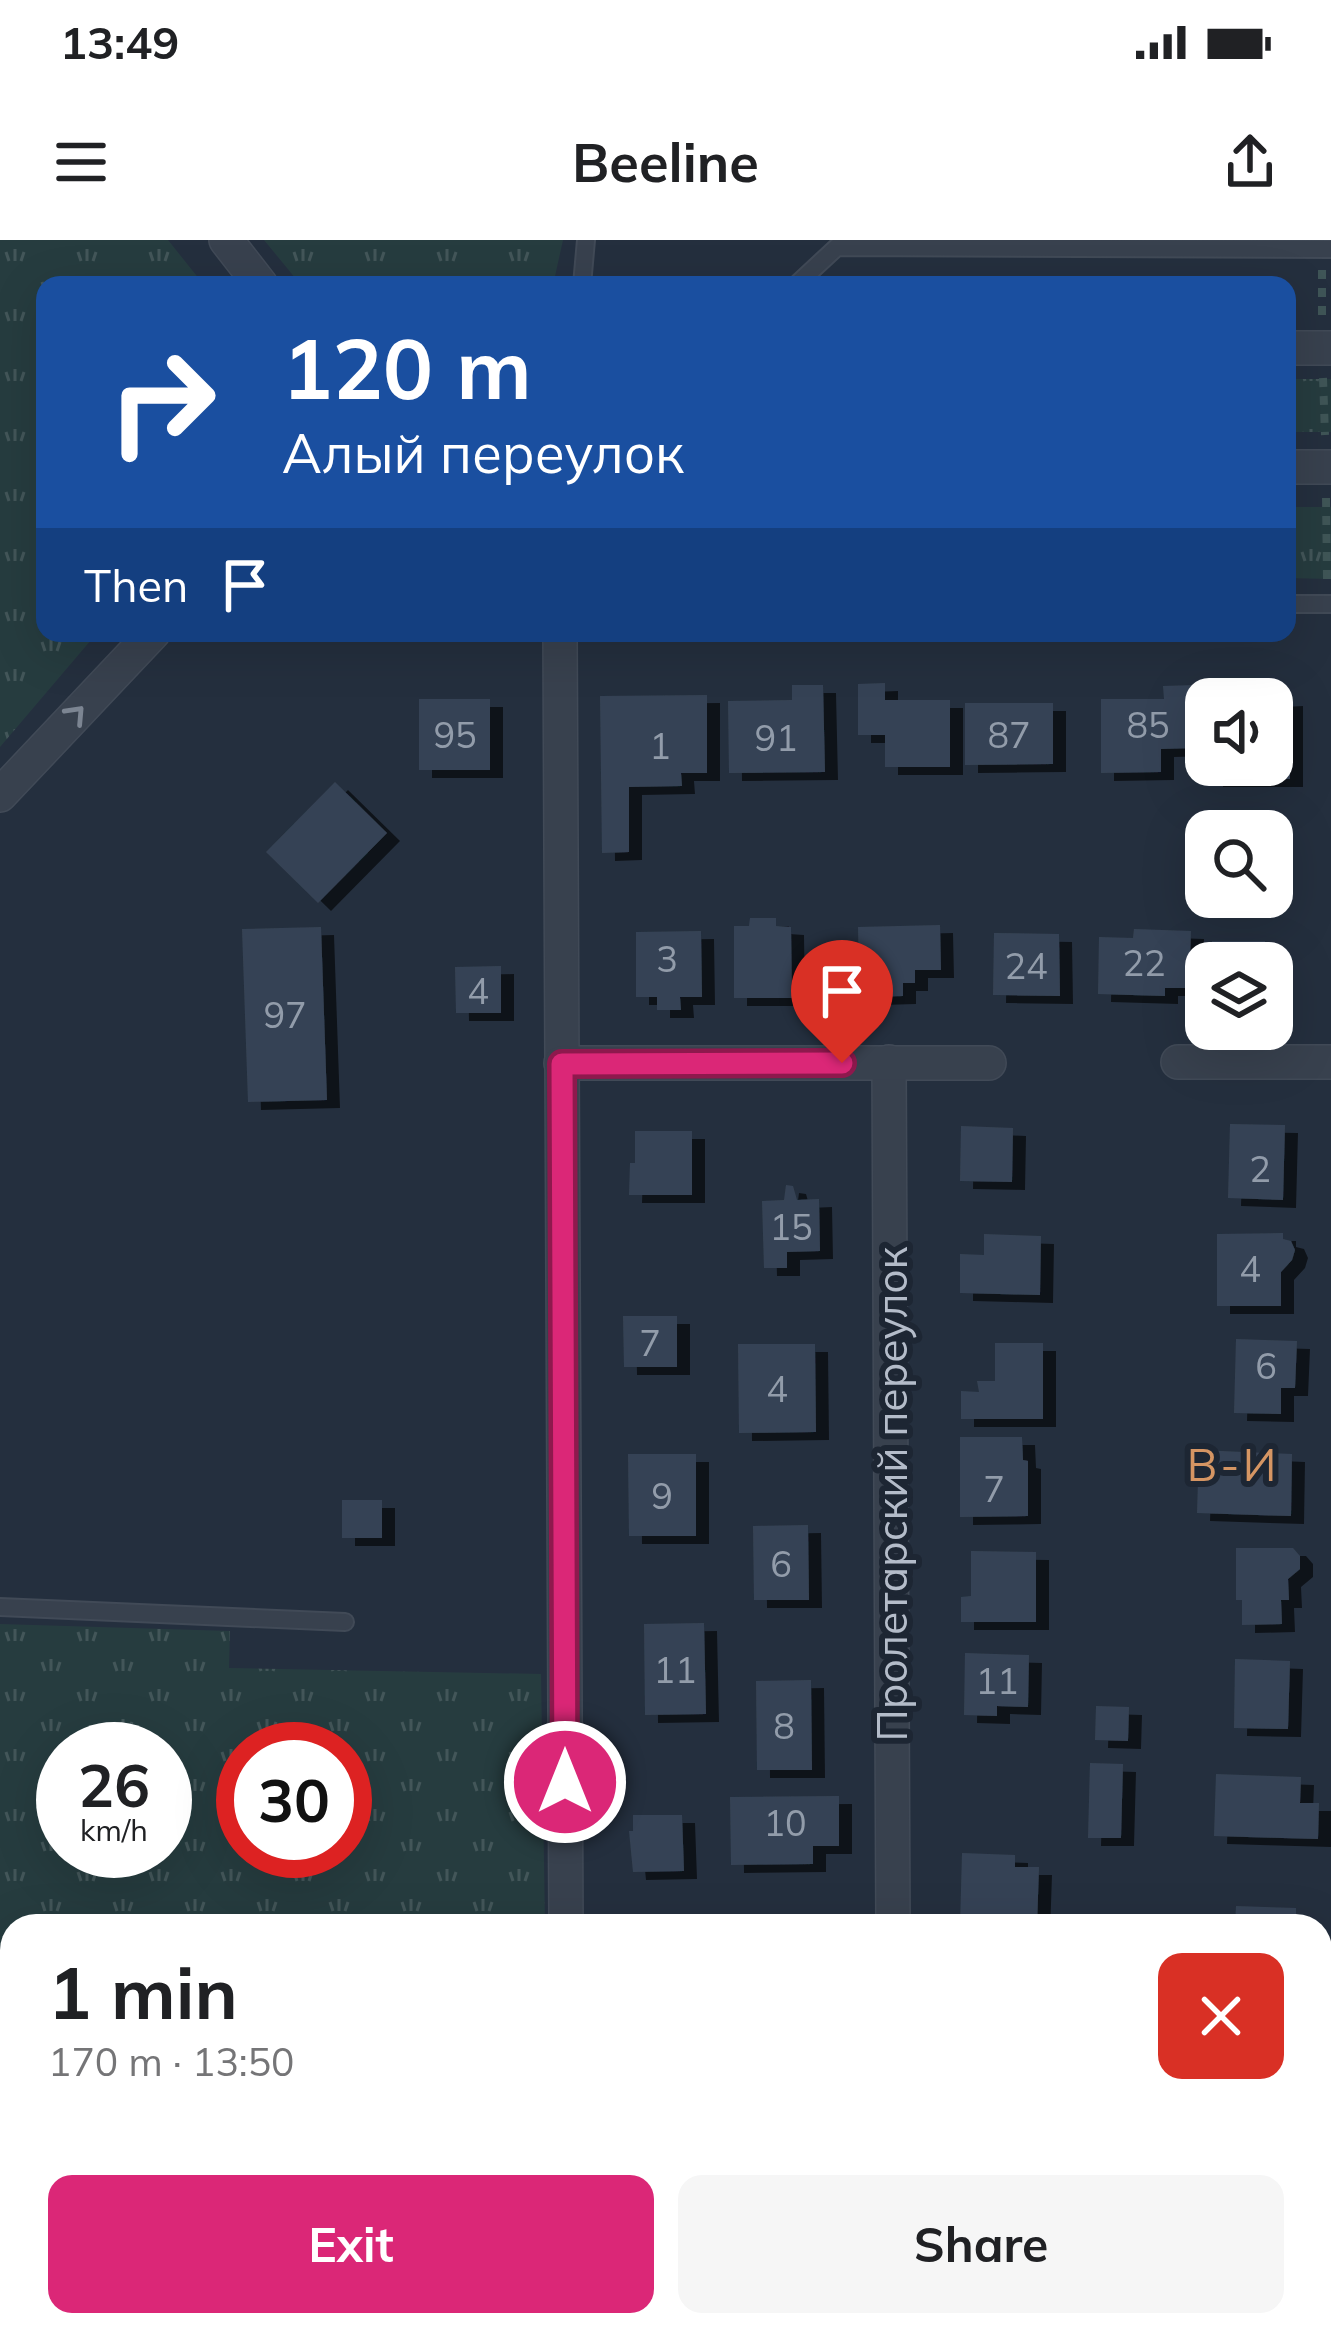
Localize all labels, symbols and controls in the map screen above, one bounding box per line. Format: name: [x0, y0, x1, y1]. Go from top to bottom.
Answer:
text: 13:49: [60, 14, 179, 70]
text: Beeline: [572, 128, 759, 196]
icon: menu: [48, 129, 114, 195]
icon: share: [1217, 129, 1283, 195]
text: 120 m: [282, 315, 532, 420]
icon: right: [84, 324, 240, 480]
text: Алый переулок: [282, 419, 684, 487]
icon: arrive: [212, 552, 278, 618]
text: Then: [84, 557, 188, 613]
map controls: [1185, 678, 1293, 1050]
button: sound: [1185, 678, 1293, 786]
house number: 85: [1126, 702, 1170, 747]
one-way arrow: [62, 706, 84, 728]
house number: 95: [433, 712, 477, 757]
house number: 87: [987, 712, 1031, 757]
house number: 91: [754, 715, 798, 760]
house number: 1: [649, 723, 671, 768]
button: search: [1185, 810, 1293, 918]
house number: 3: [656, 936, 678, 981]
pin: [791, 940, 893, 1063]
house number: 22: [1122, 940, 1166, 985]
button: layers: [1185, 942, 1293, 1050]
house number: 24: [1004, 943, 1048, 988]
icon: arrive: [809, 958, 875, 1024]
house number: 4: [467, 968, 489, 1013]
house number: 97: [263, 992, 307, 1037]
house number: 2: [1249, 1146, 1271, 1191]
house number: 15: [769, 1204, 813, 1249]
street label: Пролетарский переулок: [865, 1246, 918, 1741]
house number: 4: [1239, 1246, 1261, 1291]
house number: 7: [639, 1320, 661, 1365]
house number: 6: [1255, 1343, 1277, 1388]
house number: 4: [766, 1366, 788, 1411]
district label: В-И: [1187, 1436, 1279, 1492]
house number: 7: [983, 1466, 1005, 1511]
house number: 9: [651, 1473, 673, 1518]
house number: 6: [770, 1541, 792, 1586]
house number: 11: [653, 1647, 697, 1692]
house number: 11: [975, 1658, 1019, 1703]
house number: 8: [773, 1703, 795, 1748]
position arrow: [502, 1719, 628, 1845]
speed limit sign: 30: [216, 1722, 372, 1878]
text: 26: [78, 1747, 150, 1822]
house number: 10: [763, 1800, 807, 1845]
text: km/h: [80, 1811, 148, 1849]
text: 1 min: [48, 1947, 238, 2037]
button: close: [1158, 1953, 1284, 2079]
text: 170 m · 13:50: [48, 2037, 294, 2086]
button: Exit: [48, 2175, 654, 2313]
button: Share: [678, 2175, 1284, 2313]

